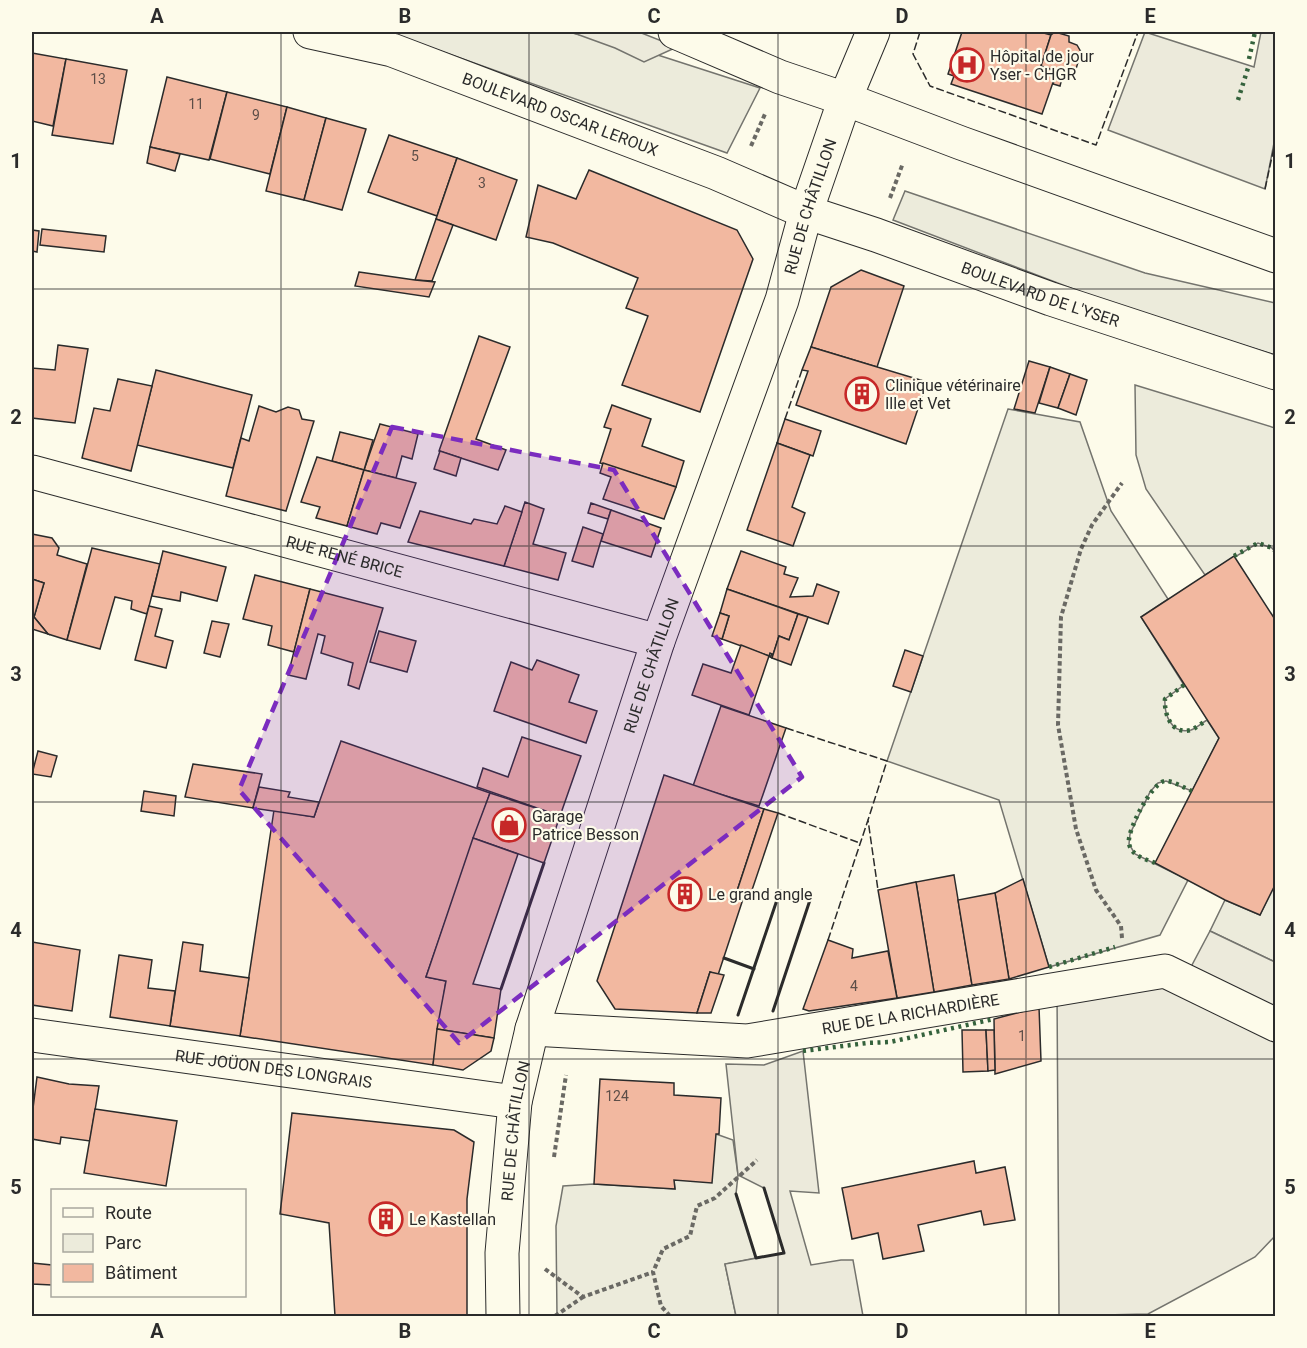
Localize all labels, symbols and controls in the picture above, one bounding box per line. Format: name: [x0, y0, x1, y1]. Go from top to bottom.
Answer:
text: A: [150, 4, 164, 28]
text: B: [399, 4, 411, 28]
text: C: [647, 4, 661, 28]
text: D: [896, 4, 909, 28]
text: E: [1144, 4, 1156, 28]
hospital icon: Hôpital de jour Yser - CHGR: [949, 47, 985, 83]
place label: Hôpital de jour Yser - CHGR: [990, 47, 1094, 84]
street label: BOULEVARD OSCAR LEROUX: [460, 69, 661, 160]
house number: 13: [90, 71, 106, 87]
house number: 11: [188, 96, 204, 112]
house number: 9: [252, 107, 260, 123]
street label: RUE DE CHÂTILLON: [780, 136, 841, 277]
house number: 5: [411, 148, 419, 164]
text: 1: [10, 149, 22, 173]
text: 1: [1284, 149, 1296, 173]
house number: 3: [478, 175, 486, 191]
street label: BOULEVARD DE L'YSER: [959, 258, 1122, 331]
building icon: Clinique vétérinaire Ille et Vet: [844, 376, 880, 412]
place label: Clinique vétérinaire Ille et Vet: [885, 376, 1021, 413]
text: 2: [10, 405, 22, 429]
text: 2: [1284, 405, 1296, 429]
street label: RUE RENÉ BRICE: [284, 532, 405, 582]
street label: RUE DE CHÂTILLON: [620, 595, 683, 736]
text: 3: [10, 662, 22, 686]
text: 3: [1284, 662, 1296, 686]
shop icon: Garage Patrice Besson: [491, 807, 527, 843]
place label: Garage Patrice Besson: [532, 807, 639, 844]
building icon: Le grand angle: [667, 876, 703, 912]
place label: Le grand angle: [708, 885, 813, 904]
text: 4: [10, 918, 22, 942]
text: 4: [1284, 918, 1296, 942]
house number: 4: [850, 978, 858, 994]
street label: RUE DE LA RICHARDIÈRE: [820, 990, 1001, 1038]
house number: 1: [1018, 1028, 1026, 1044]
street label: RUE JOÜON DES LONGRAIS: [174, 1046, 373, 1092]
street label: RUE DE CHÂTILLON: [498, 1059, 534, 1202]
house number: 124: [605, 1088, 629, 1104]
text: 5: [10, 1175, 22, 1199]
text: 5: [1284, 1175, 1296, 1199]
legend: [51, 1189, 246, 1297]
building icon: Le Kastellan: [368, 1201, 404, 1237]
text: Route: [105, 1202, 152, 1223]
place label: Le Kastellan: [409, 1210, 496, 1229]
text: Parc: [105, 1232, 141, 1253]
text: Bâtiment: [105, 1262, 178, 1283]
text: A: [150, 1319, 164, 1343]
text: B: [399, 1319, 411, 1343]
text: C: [647, 1319, 661, 1343]
text: D: [896, 1319, 909, 1343]
text: E: [1144, 1319, 1156, 1343]

